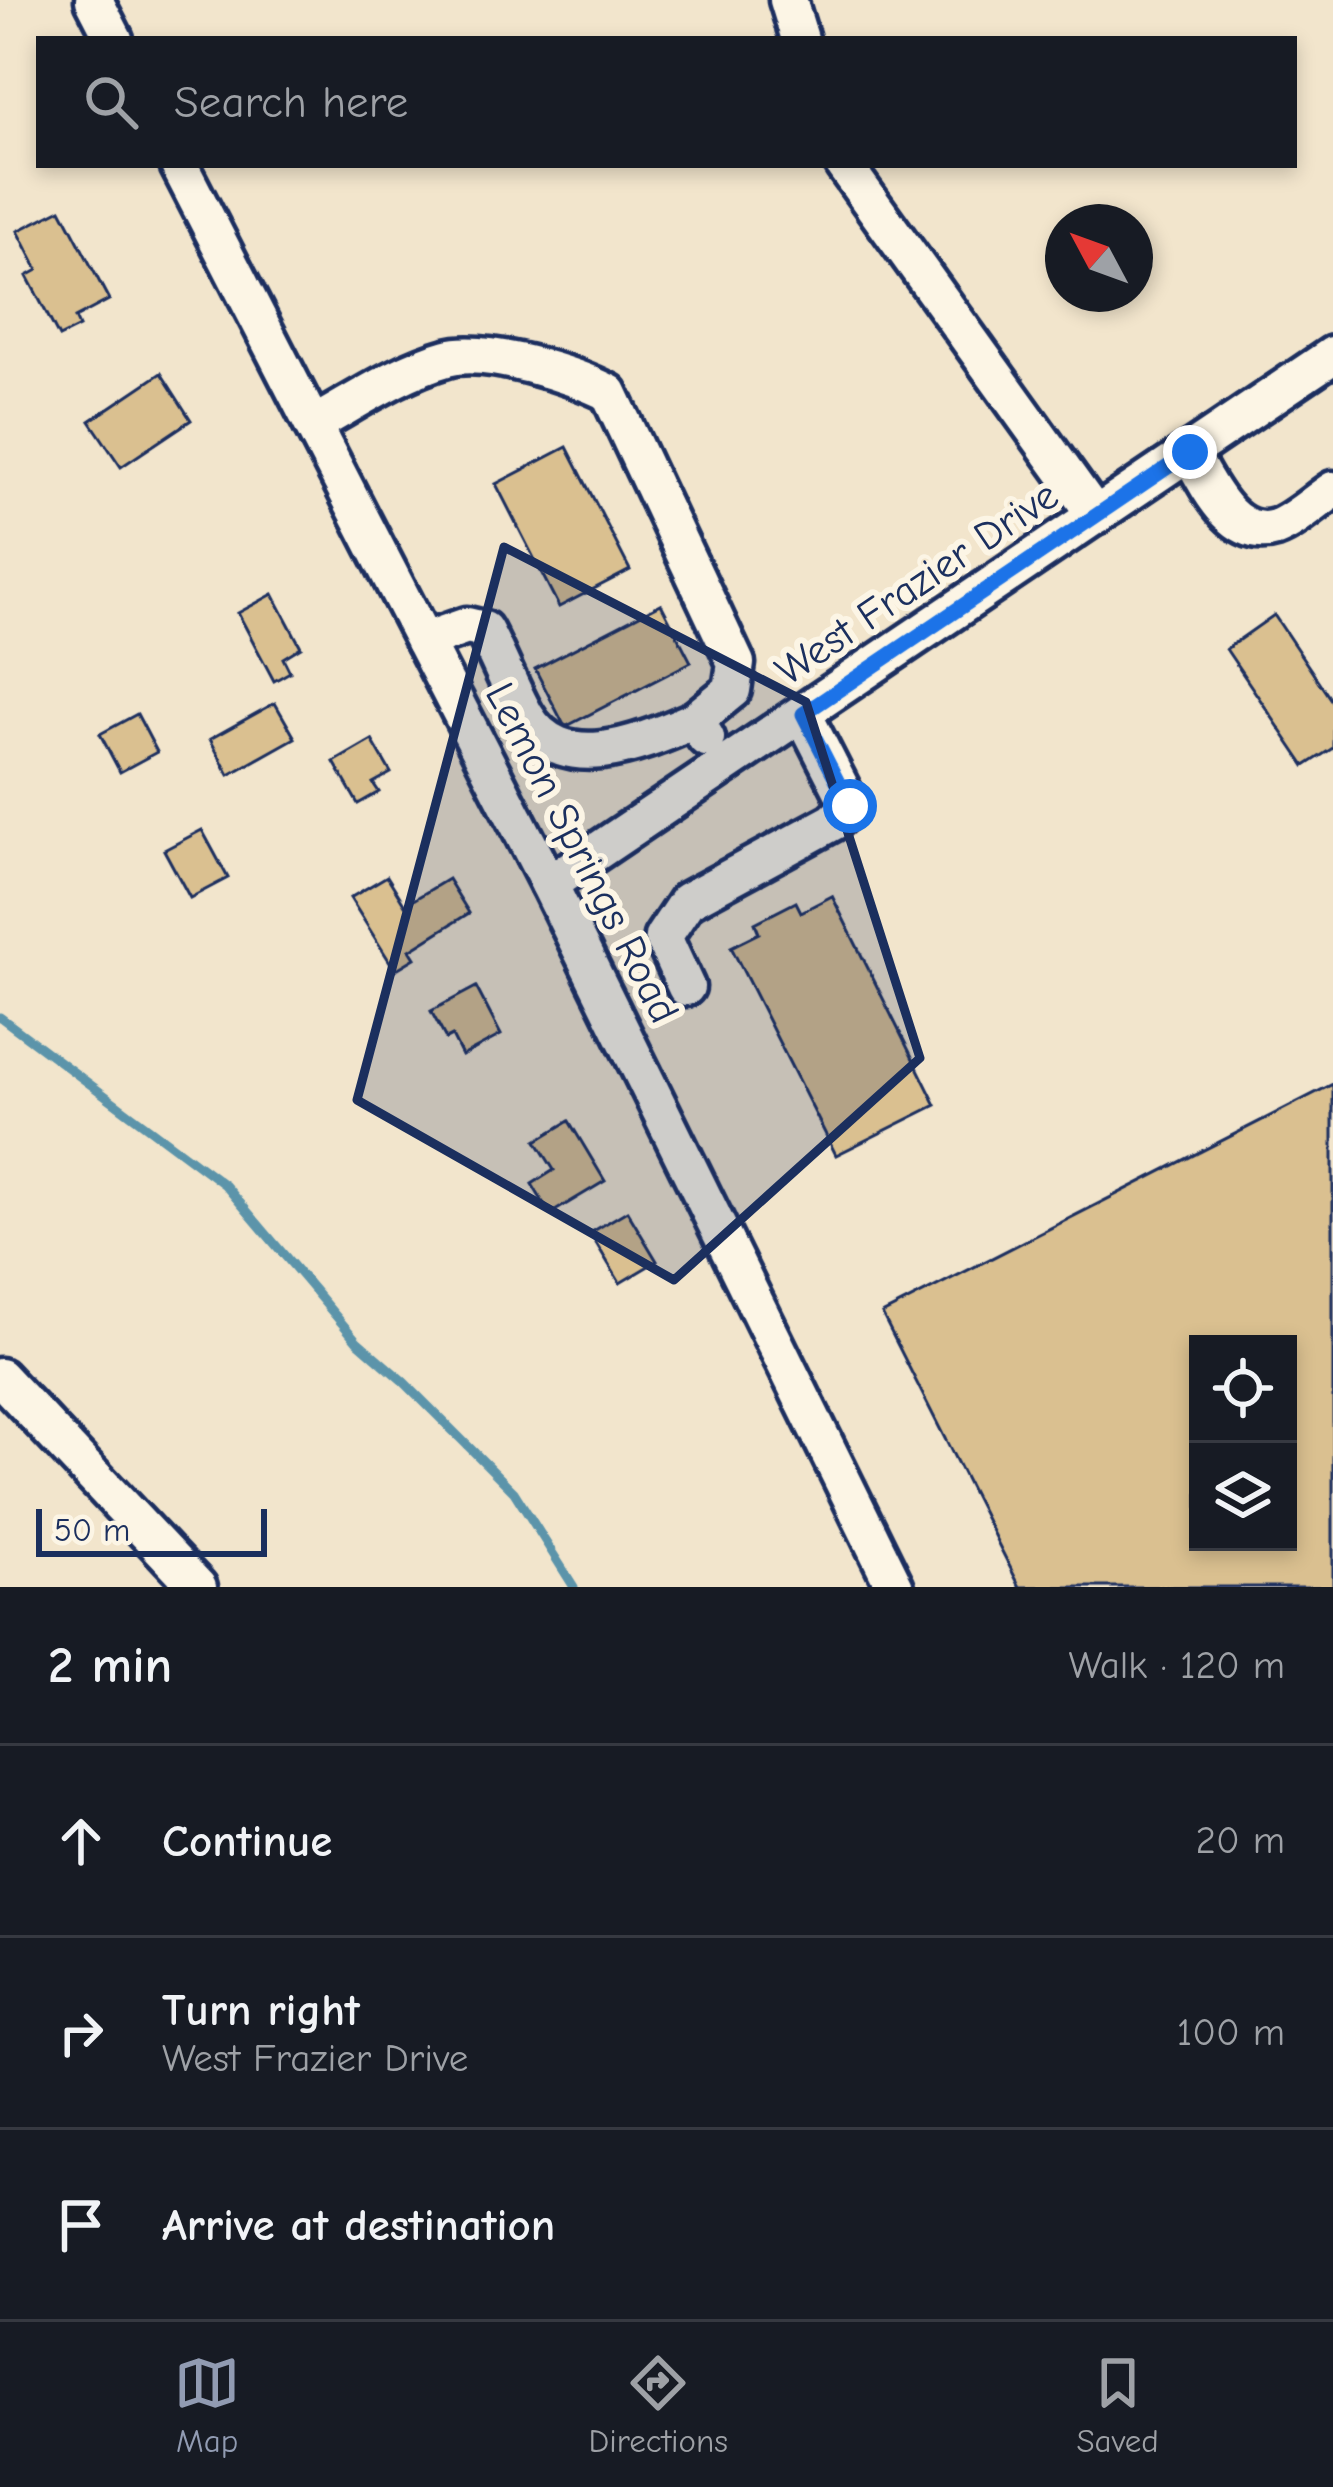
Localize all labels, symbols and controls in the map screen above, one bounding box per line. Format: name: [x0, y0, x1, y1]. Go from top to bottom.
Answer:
search box: [36, 36, 1297, 168]
icon: search: [78, 69, 144, 135]
text: Search here: [174, 76, 408, 128]
north arrow: [1045, 204, 1153, 312]
route end: [1163, 425, 1217, 479]
street label: West Frazier Drive: [767, 470, 1067, 696]
street label: Lemon Springs Road: [475, 675, 689, 1031]
route start: [823, 779, 877, 833]
map controls: [1189, 1335, 1297, 1551]
button: locate: [1189, 1335, 1297, 1443]
button: layers: [1189, 1443, 1297, 1551]
scale bar: [36, 1503, 267, 1556]
text: 50 m: [54, 1511, 130, 1549]
text: 2 min: [48, 1636, 172, 1695]
text: Walk · 120 m: [1069, 1643, 1285, 1688]
icon: ahead: [48, 1808, 114, 1874]
text: Continue: [162, 1815, 332, 1867]
text: 20 m: [1196, 1818, 1285, 1863]
text: Turn right: [162, 1984, 360, 2036]
icon: right: [48, 2000, 114, 2066]
text: 100 m: [1177, 2010, 1285, 2055]
text: West Frazier Drive: [162, 2036, 468, 2081]
icon: arrive: [48, 2192, 114, 2258]
text: Arrive at destination: [162, 2199, 555, 2251]
tab: Map: [174, 2350, 240, 2460]
tab: Directions: [589, 2350, 728, 2460]
tab: Saved: [1076, 2350, 1159, 2460]

